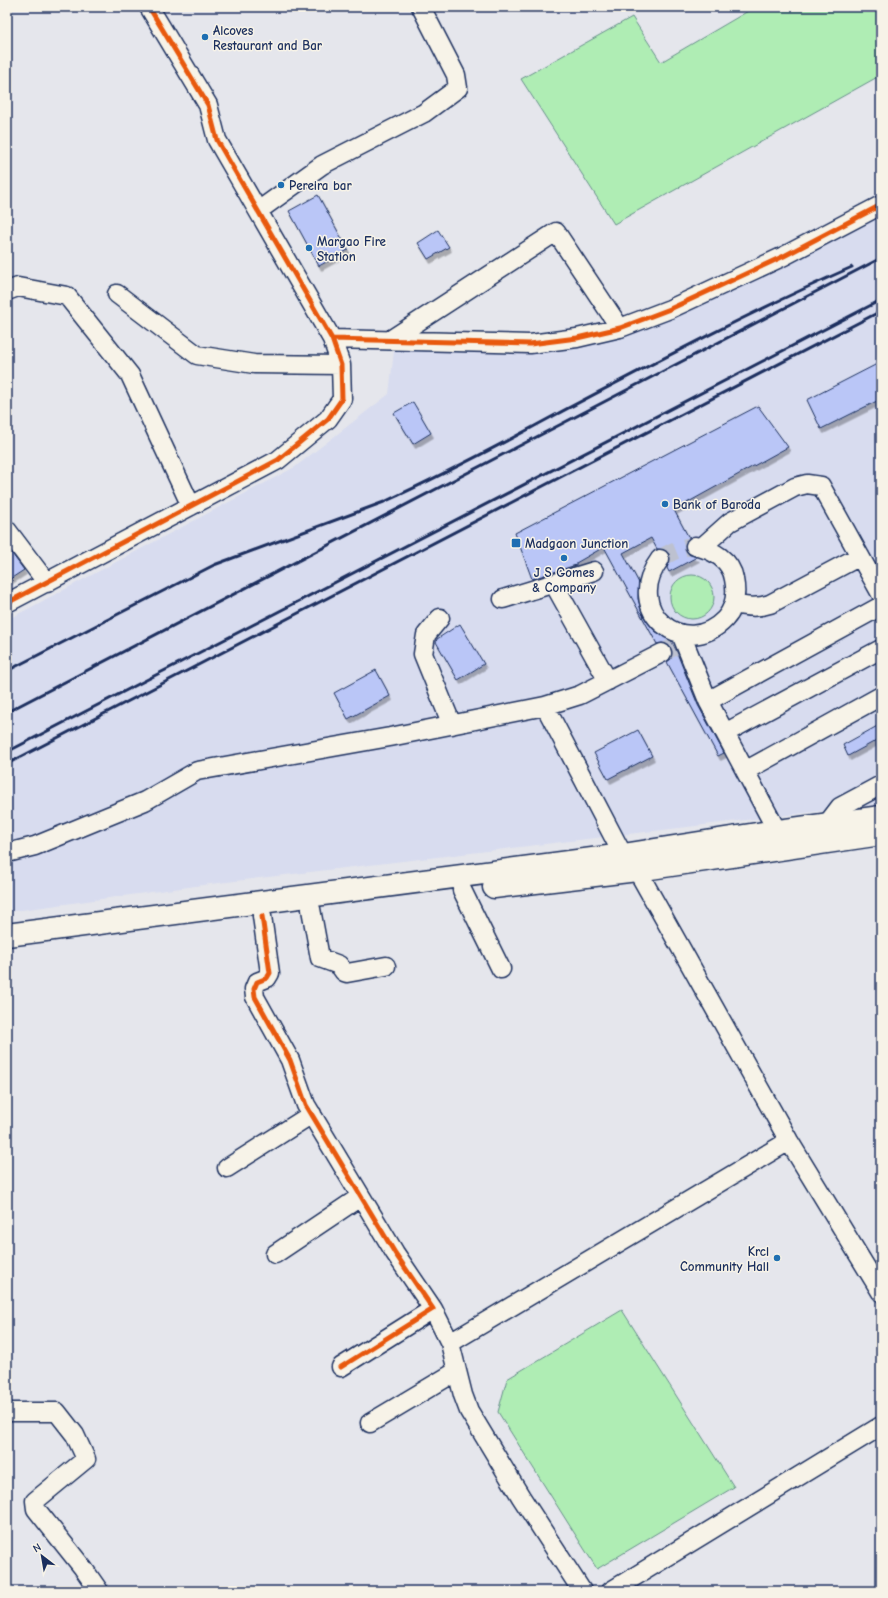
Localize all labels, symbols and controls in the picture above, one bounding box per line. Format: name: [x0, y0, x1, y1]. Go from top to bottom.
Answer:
place label: Alcoves Restaurant and Bar: [213, 23, 323, 53]
marker: Alcoves Restaurant and Bar: [200, 32, 210, 42]
place label: Pereira bar: [289, 178, 352, 193]
marker: Pereira bar: [276, 180, 286, 190]
place label: Margao Fire Station: [317, 234, 387, 264]
marker: Margao Fire Station: [304, 243, 314, 253]
place label: Bank of Baroda: [673, 497, 761, 512]
marker: Bank of Baroda: [660, 499, 670, 509]
place label: Madgaon Junction: [525, 536, 628, 551]
marker: Madgaon Junction: [510, 537, 522, 549]
marker: J S Gomes & Company: [559, 553, 569, 563]
place label: J S Gomes & Company: [532, 565, 596, 595]
place label: Krcl Community Hall: [680, 1244, 769, 1274]
marker: Krcl Community Hall: [772, 1253, 782, 1263]
north arrow: [22, 1536, 62, 1576]
text: N: [31, 1540, 44, 1555]

